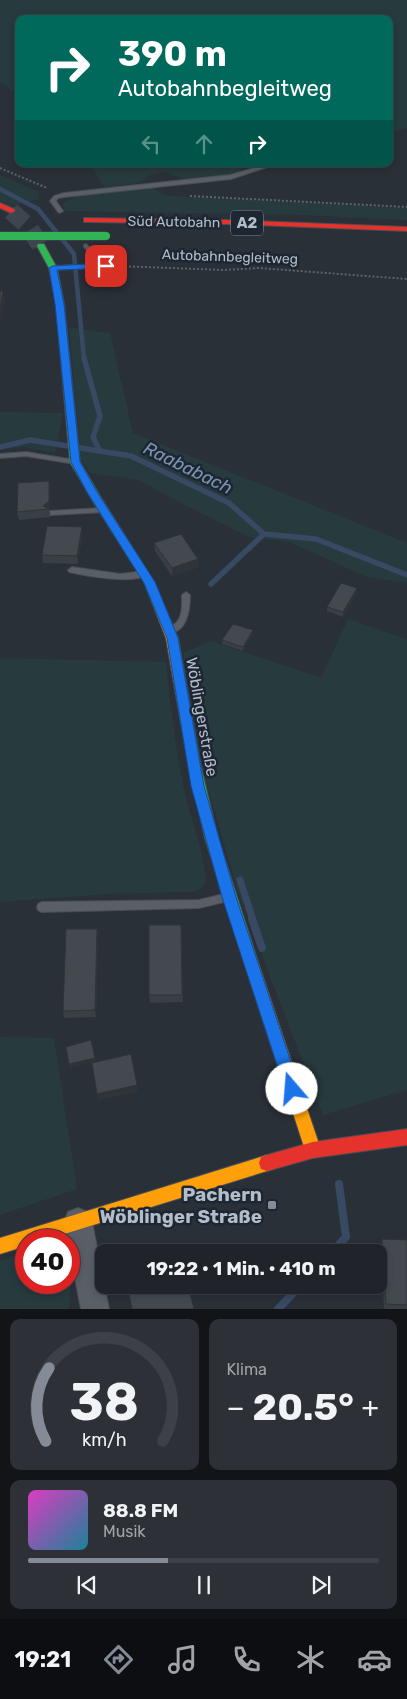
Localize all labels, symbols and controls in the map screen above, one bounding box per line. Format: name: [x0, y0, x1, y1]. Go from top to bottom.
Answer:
text: 390 m: [118, 33, 227, 75]
icon: right: [35, 35, 100, 100]
text: Autobahnbegleitweg: [118, 75, 332, 102]
icon: left: [137, 130, 165, 158]
icon: ahead: [190, 130, 218, 158]
icon: right: [243, 130, 271, 158]
road number: A2: [231, 210, 263, 236]
street label: Süd Autobahn: [127, 213, 221, 231]
pin: [85, 245, 127, 287]
street label: Autobahnbegleitweg: [162, 246, 298, 268]
icon: arrive: [92, 252, 120, 280]
water label: Raababach: [140, 437, 236, 499]
street label: Wöblingerstraße: [182, 656, 222, 778]
position arrow: [265, 1062, 317, 1114]
place label: Pachern Wöblinger Straße: [100, 1183, 262, 1228]
marker: Pachern Wöblinger Straße: [266, 1199, 278, 1211]
speed limit sign: 40: [15, 1229, 80, 1294]
text: 19:22 · 1 Min. · 410 m: [146, 1257, 336, 1280]
text: Klima: [227, 1360, 267, 1379]
text: 38: [70, 1371, 139, 1433]
text: 20.5°: [253, 1384, 354, 1430]
text: −: [227, 1391, 245, 1424]
text: +: [362, 1391, 379, 1424]
text: km/h: [82, 1429, 127, 1450]
text: 88.8 FM: [103, 1499, 178, 1522]
text: Musik: [103, 1522, 146, 1541]
icon: previous: [73, 1571, 101, 1599]
icon: pause: [190, 1571, 218, 1599]
icon: next: [307, 1571, 335, 1599]
icon: directions: [101, 1642, 136, 1677]
icon: music: [165, 1642, 200, 1677]
icon: phone: [229, 1642, 264, 1677]
icon: climate: [293, 1642, 328, 1677]
icon: car: [357, 1642, 392, 1677]
text: 19:21: [15, 1646, 71, 1673]

